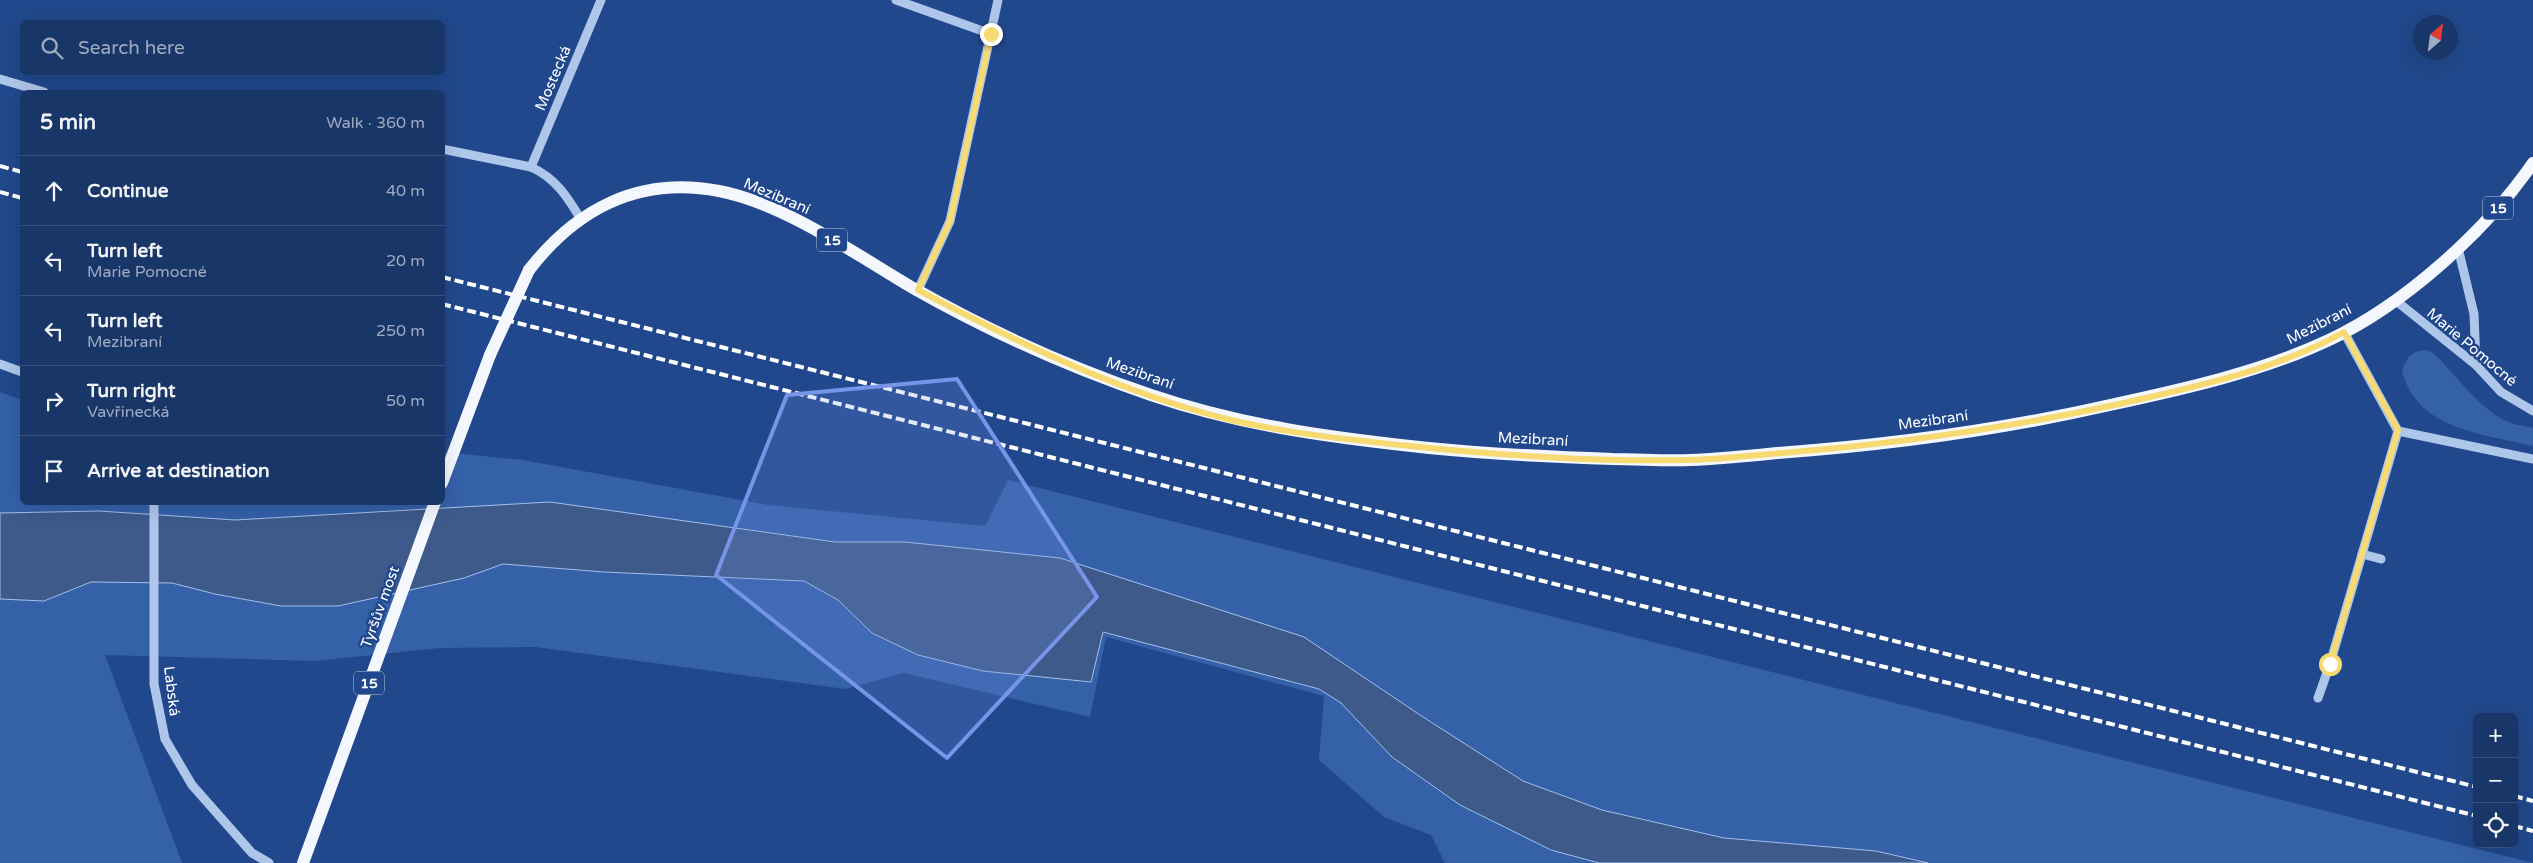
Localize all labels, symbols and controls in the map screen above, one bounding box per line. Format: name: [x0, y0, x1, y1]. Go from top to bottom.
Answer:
north arrow: [2413, 15, 2458, 60]
search box: [20, 20, 445, 75]
route end: [980, 23, 1003, 46]
icon: search: [38, 34, 66, 62]
text: Search here: [78, 37, 185, 59]
street label: Mostecká: [531, 43, 575, 113]
text: 5 min: [40, 110, 96, 135]
text: Walk · 360 m: [326, 113, 425, 133]
street label: Mezibraní: [741, 174, 813, 218]
icon: ahead: [40, 177, 68, 205]
text: Continue: [87, 180, 169, 202]
text: 40 m: [386, 181, 425, 201]
road number: 15: [2483, 197, 2513, 220]
road number: 15: [817, 228, 847, 252]
text: Turn left: [87, 240, 163, 262]
icon: left: [40, 247, 68, 275]
text: 20 m: [386, 251, 425, 271]
text: Marie Pomocné: [87, 262, 207, 282]
street label: Mezibraní: [2284, 300, 2355, 348]
street label: Marie Pomocné: [2423, 304, 2521, 390]
text: Turn left: [87, 310, 163, 332]
icon: left: [40, 317, 68, 345]
text: 250 m: [376, 321, 425, 341]
text: Mezibraní: [87, 332, 162, 352]
street label: Mezibraní: [1104, 353, 1176, 393]
text: Turn right: [87, 380, 175, 402]
icon: right: [40, 387, 68, 415]
text: 50 m: [386, 391, 425, 411]
text: Vavřinecká: [87, 402, 170, 422]
street label: Mezibraní: [1897, 406, 1969, 434]
street label: Mezibraní: [1497, 428, 1569, 450]
icon: arrive: [40, 457, 68, 485]
text: Arrive at destination: [87, 460, 270, 482]
street label: Tyršův most: [357, 563, 403, 650]
route start: [2319, 653, 2342, 676]
street label: Labská: [160, 665, 184, 717]
road number: 15: [354, 671, 384, 694]
map controls: [2473, 713, 2518, 848]
button: +: [2473, 713, 2518, 758]
button: −: [2473, 758, 2518, 803]
button: locate: [2473, 803, 2518, 848]

